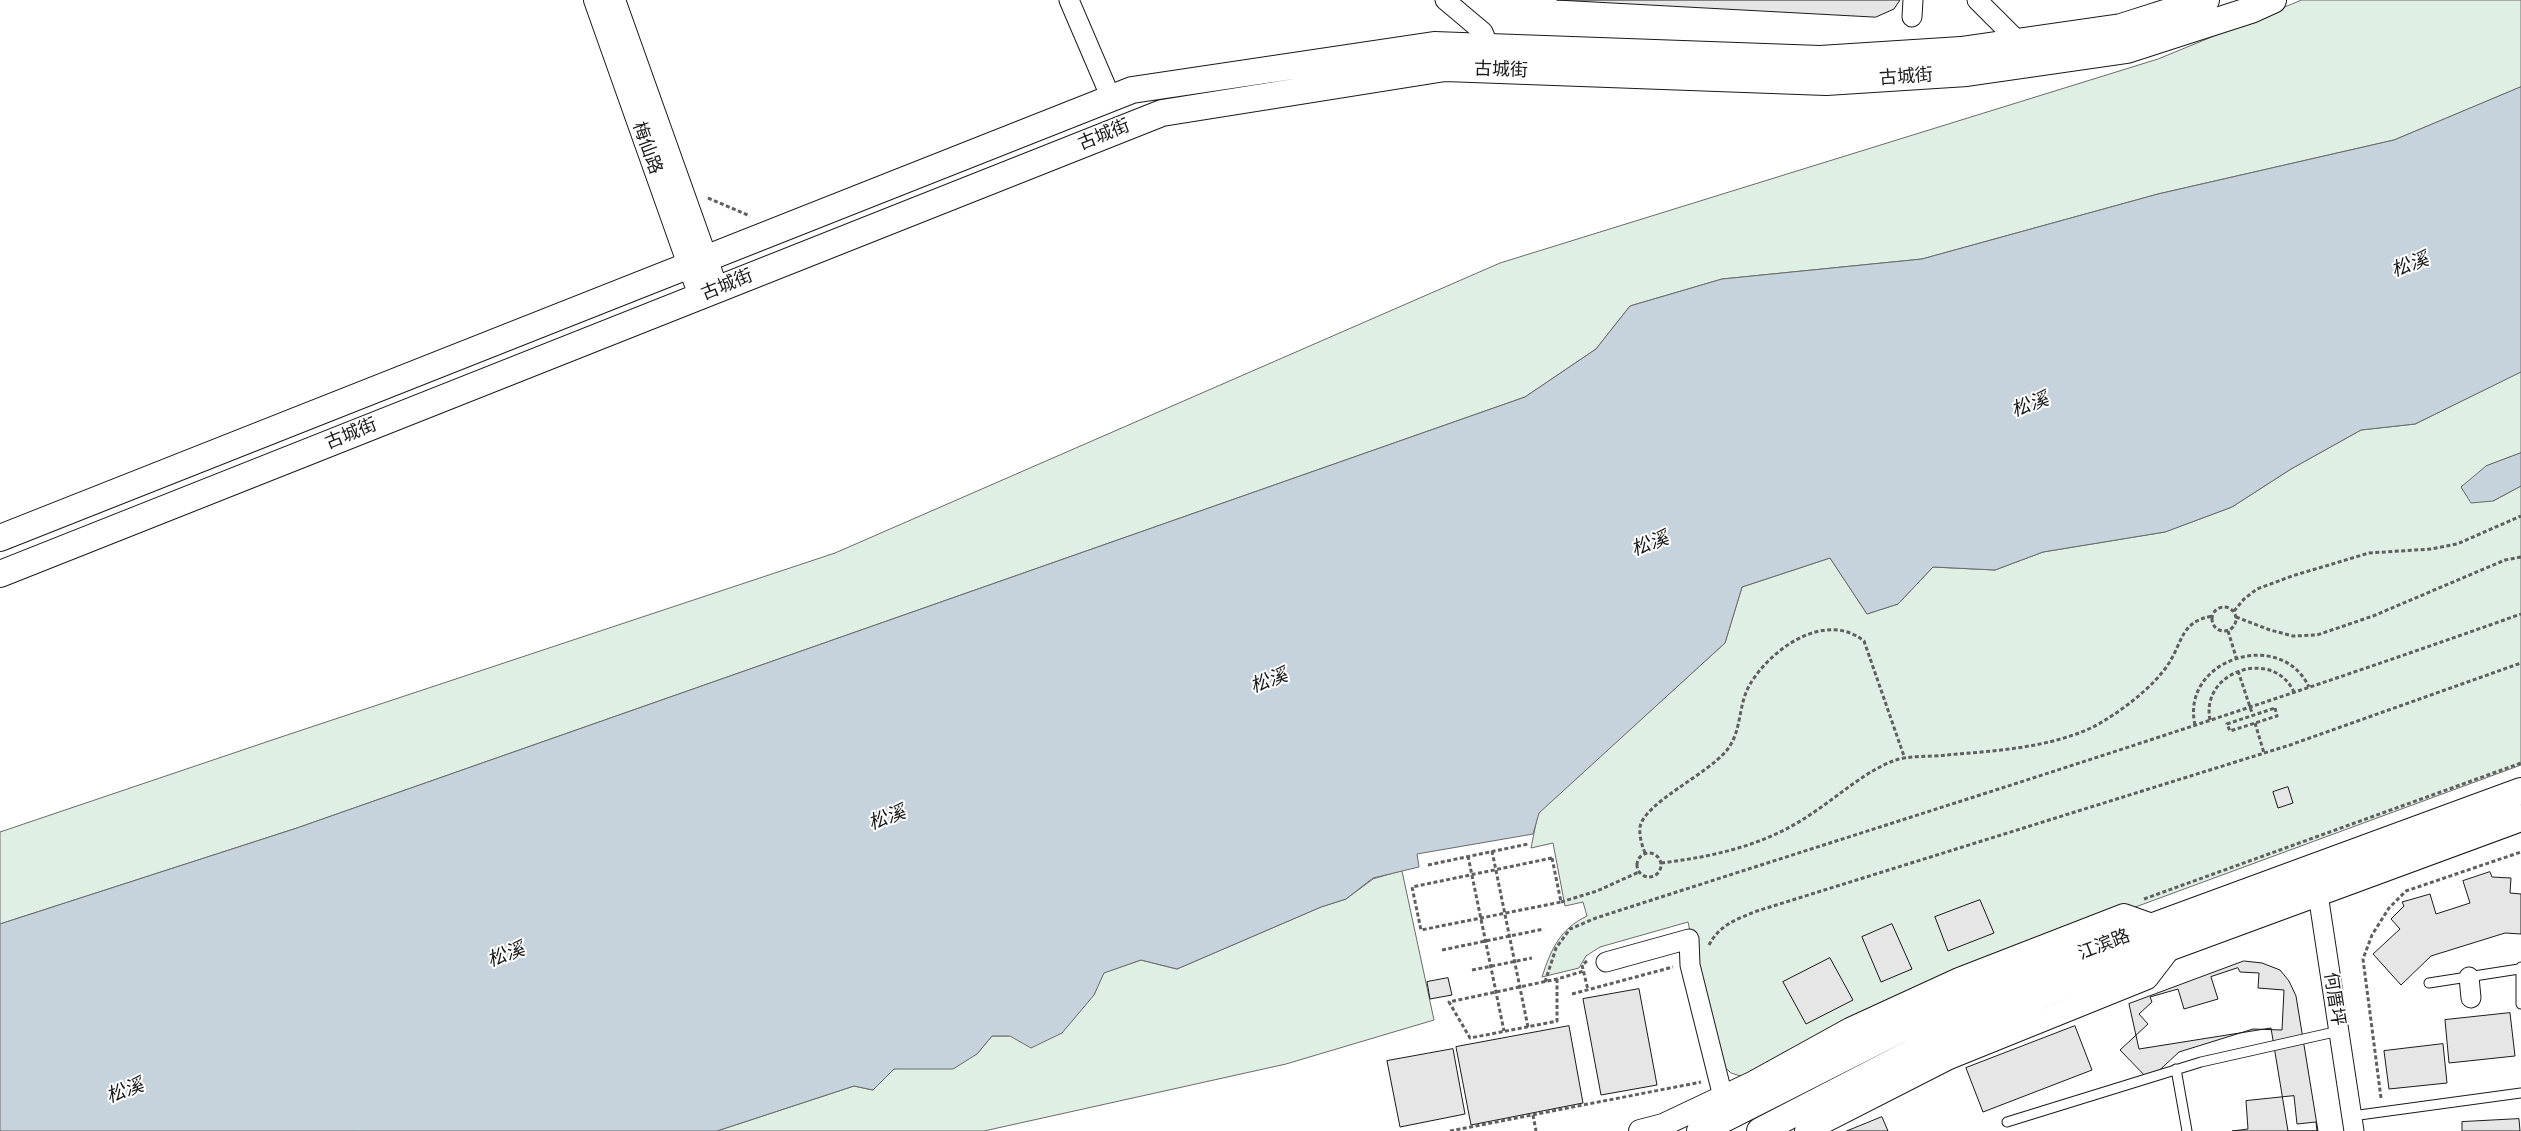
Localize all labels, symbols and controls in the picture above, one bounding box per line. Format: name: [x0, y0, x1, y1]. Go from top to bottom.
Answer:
street label: 古城街: [1474, 58, 1528, 82]
street label: 古城街: [1878, 64, 1934, 90]
street label: 古城街: [1075, 115, 1133, 155]
street label: 梅仙路: [628, 119, 666, 177]
water label: 松溪: [2388, 248, 2432, 282]
street label: 古城街: [698, 265, 756, 305]
water label: 松溪: [2008, 388, 2052, 422]
street label: 古城街: [322, 414, 380, 454]
water label: 松溪: [1628, 527, 1672, 561]
water label: 松溪: [1247, 664, 1291, 698]
water label: 松溪: [865, 801, 909, 835]
street label: 江滨路: [2075, 925, 2133, 965]
water label: 松溪: [484, 938, 528, 972]
street label: 何厝坪: [2319, 971, 2349, 1027]
water label: 松溪: [103, 1074, 147, 1108]

